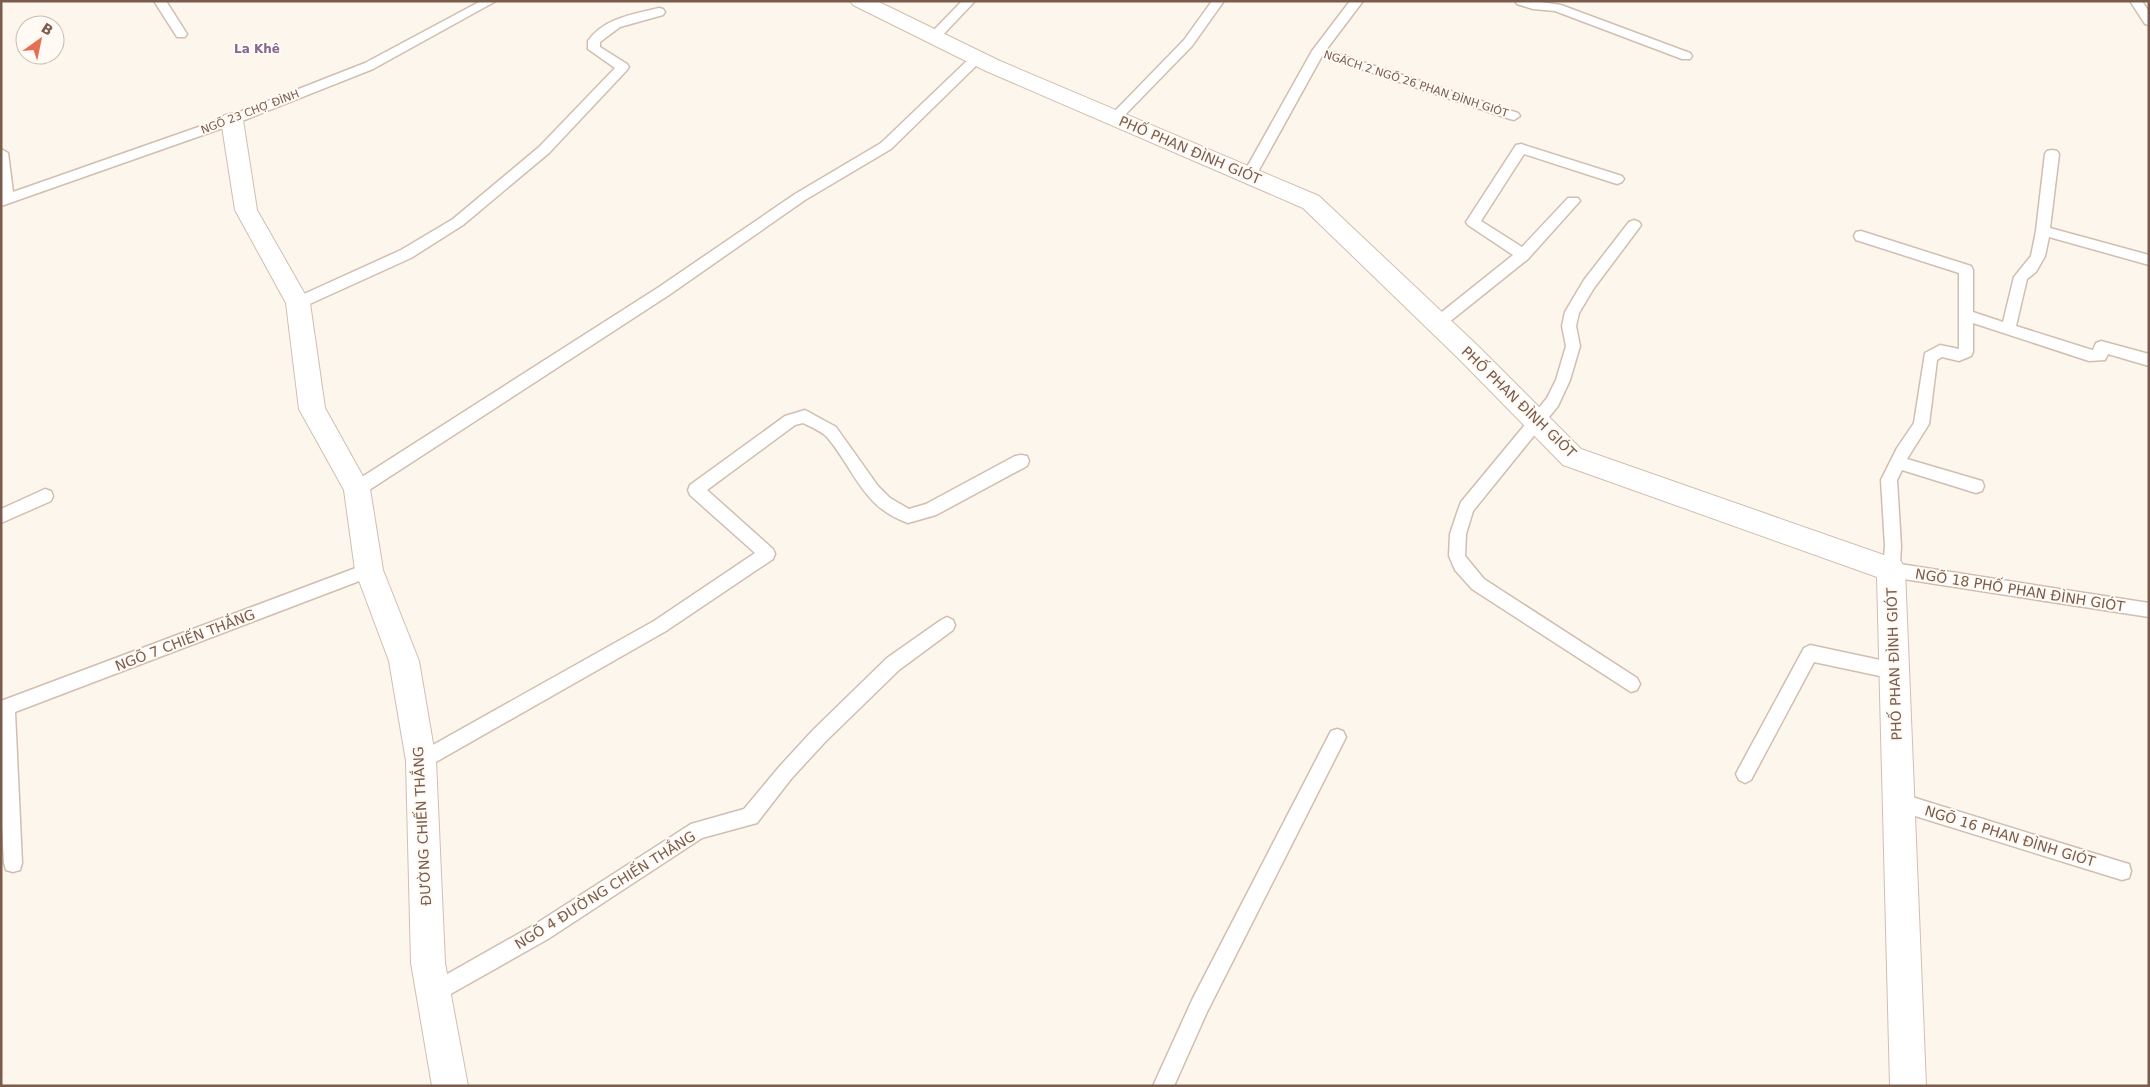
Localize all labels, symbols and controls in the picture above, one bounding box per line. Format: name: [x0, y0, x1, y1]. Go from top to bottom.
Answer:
north arrow: [15, 15, 65, 65]
text: B: [38, 19, 56, 39]
district label: La Khê: [234, 42, 280, 56]
street label: NGÁCH 2 NGÕ 26 PHAN ĐÌNH GIÓT: [1322, 48, 1510, 120]
street label: NGÕ 23 CHỢ ĐÌNH: [199, 87, 301, 137]
street label: PHỐ PHAN ĐÌNH GIÓT: [1117, 111, 1265, 187]
street label: PHỐ PHAN ĐÌNH GIÓT: [1458, 342, 1581, 461]
street label: NGÕ 18 PHỐ PHAN ĐÌNH GIÓT: [1914, 564, 2127, 615]
street label: PHỐ PHAN ĐÌNH GIÓT: [1881, 587, 1905, 741]
street label: NGÕ 7 CHIẾN THẮNG: [112, 604, 257, 674]
street label: ĐƯỜNG CHIẾN THẮNG: [408, 746, 434, 906]
street label: NGÕ 16 PHAN ĐÌNH GIÓT: [1923, 801, 2098, 870]
street label: NGÕ 4 ĐƯỜNG CHIẾN THẮNG: [511, 826, 698, 952]

